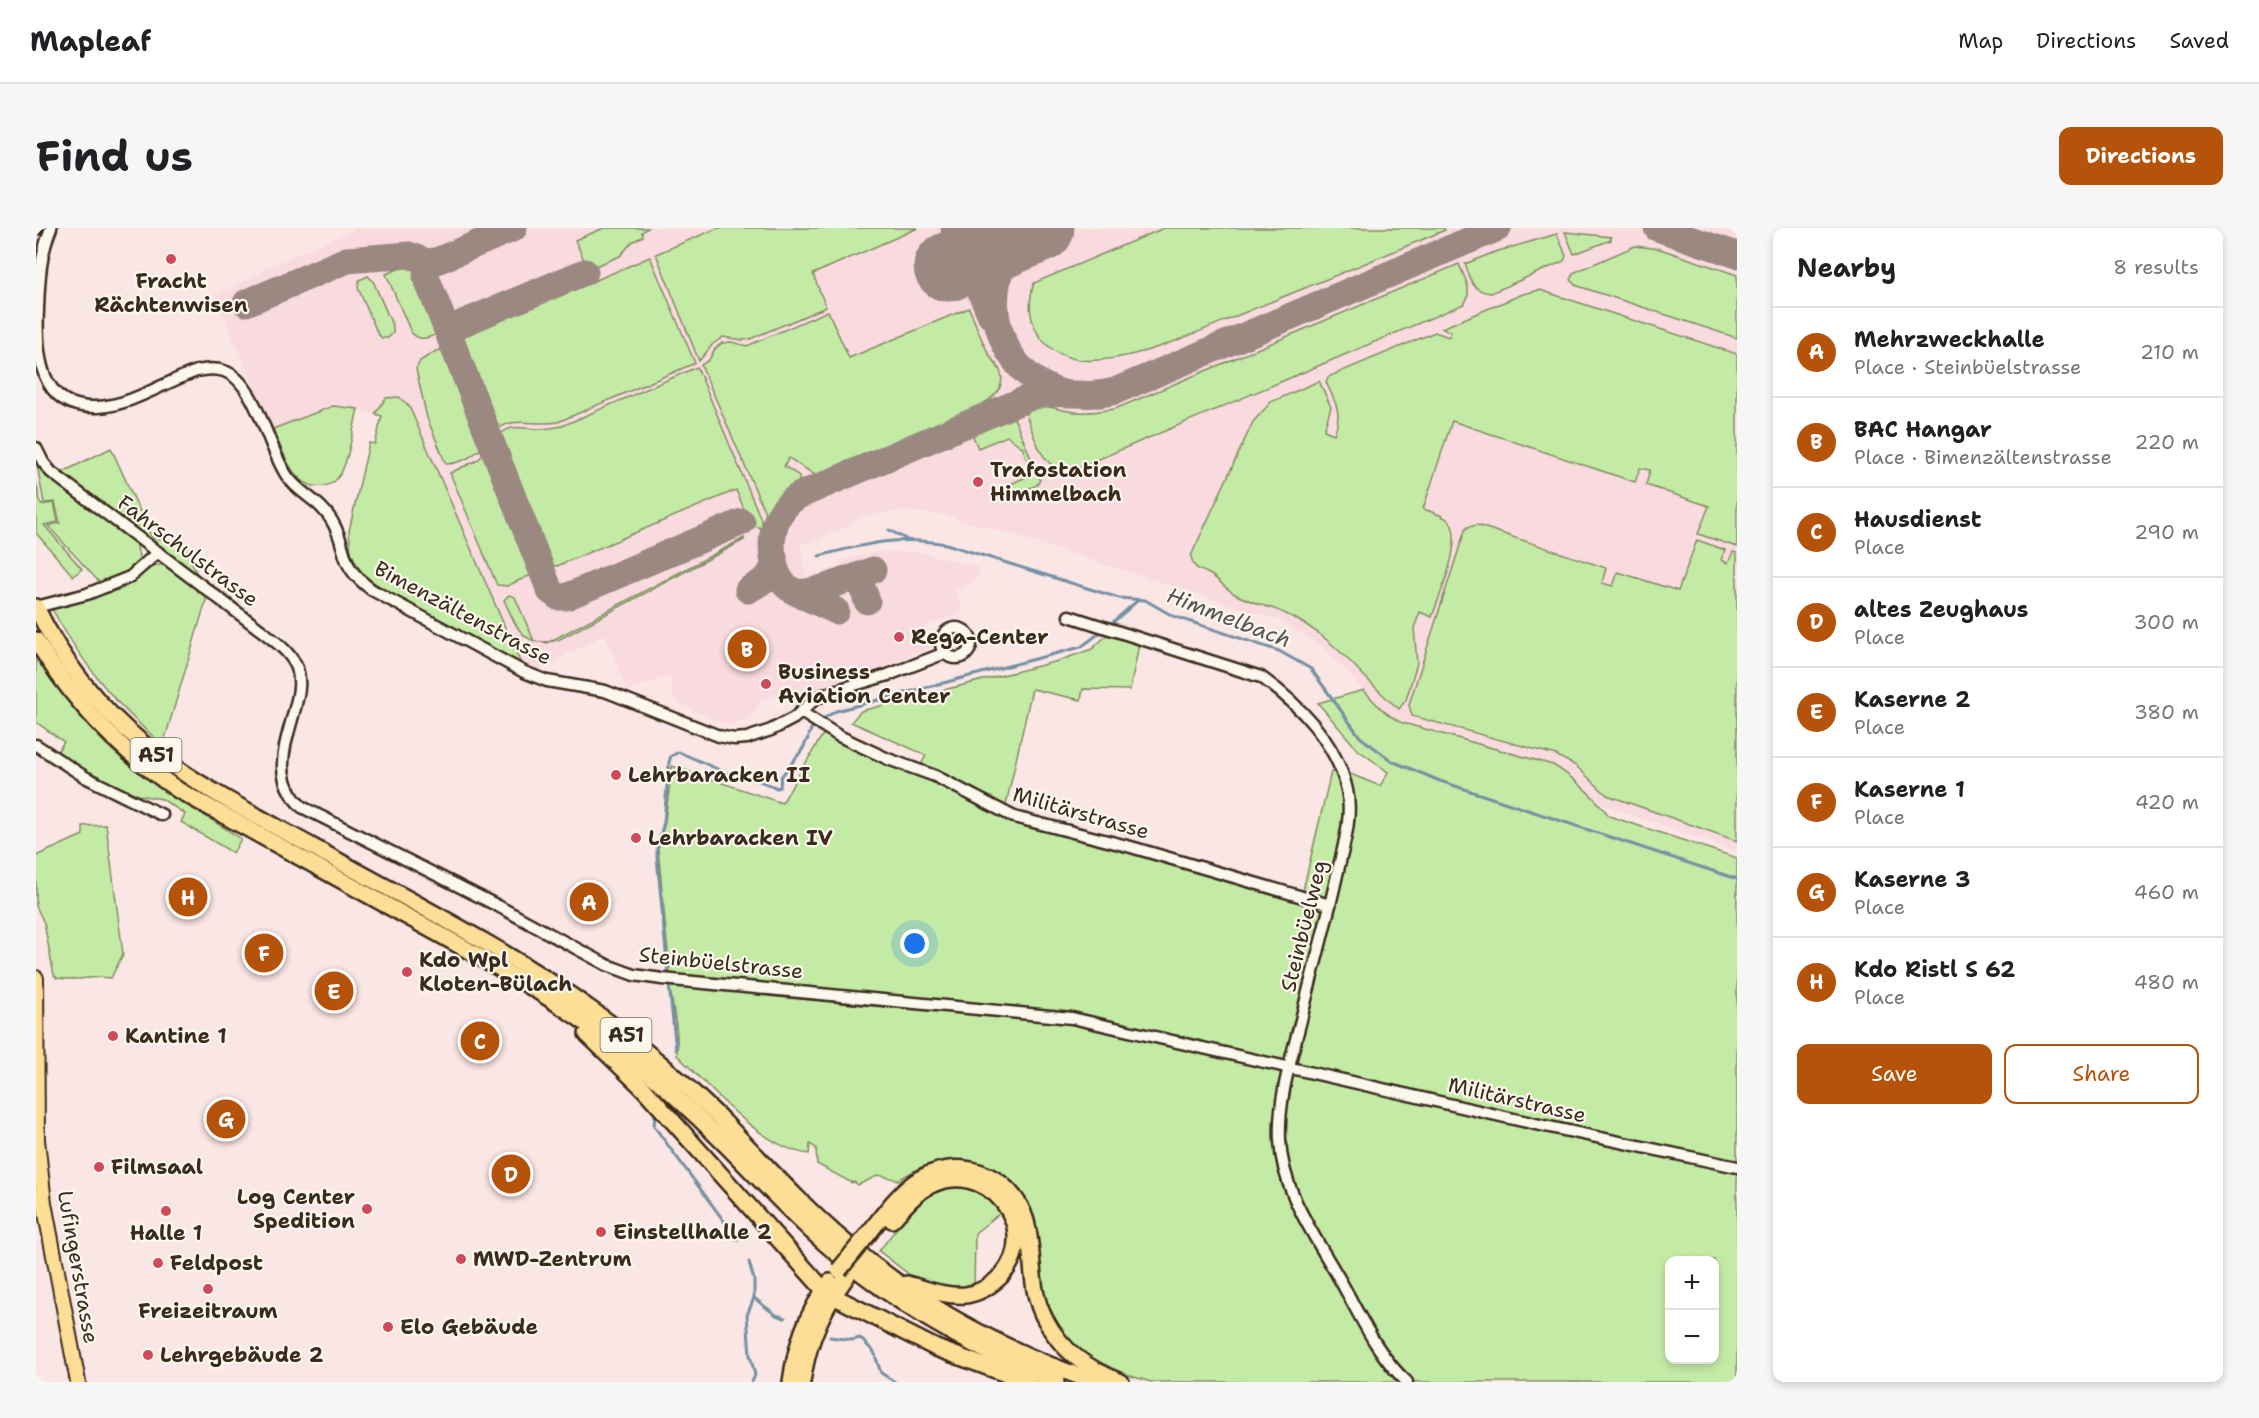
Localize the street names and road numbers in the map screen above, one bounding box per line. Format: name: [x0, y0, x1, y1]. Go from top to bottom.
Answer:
street label: Fahrschulstrasse: [112, 489, 264, 613]
street label: Bimenzältenstrasse: [370, 554, 556, 672]
road number: A51: [130, 738, 182, 772]
street label: Militärstrasse: [1010, 780, 1152, 846]
street label: Steinbüelweg: [1274, 857, 1334, 995]
street label: Steinbüelstrasse: [637, 940, 805, 986]
road number: A51: [600, 1018, 652, 1052]
street label: Militärstrasse: [1445, 1071, 1589, 1129]
street label: Lufingerstrasse: [51, 1188, 105, 1346]

